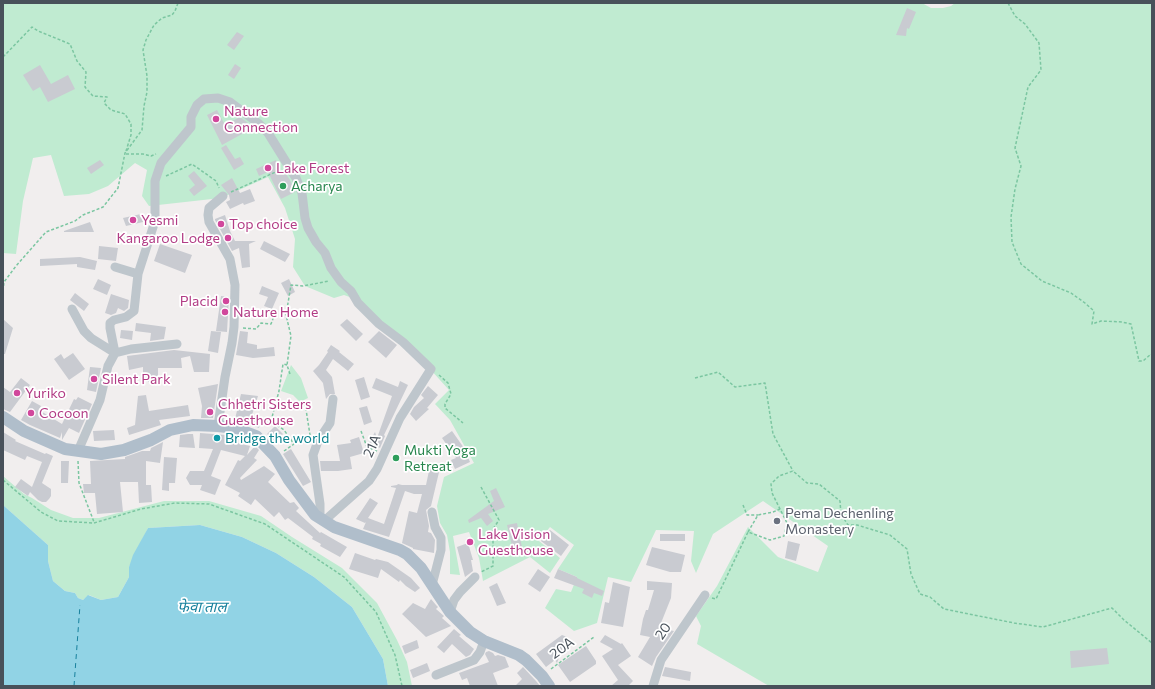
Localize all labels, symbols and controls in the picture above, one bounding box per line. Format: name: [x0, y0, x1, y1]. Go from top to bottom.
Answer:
place label: Nature Connection: [224, 103, 298, 136]
marker: Nature Connection: [211, 114, 221, 124]
place label: Lake Forest: [276, 160, 350, 176]
marker: Lake Forest: [263, 163, 273, 173]
place label: Acharya: [291, 178, 343, 194]
marker: Acharya: [278, 181, 288, 191]
place label: Yesmi: [141, 212, 178, 228]
marker: Yesmi: [128, 215, 138, 225]
place label: Top choice: [229, 216, 297, 232]
marker: Top choice: [216, 219, 226, 229]
place label: Kangaroo Lodge: [116, 230, 220, 246]
marker: Kangaroo Lodge: [223, 233, 233, 243]
place label: Placid: [180, 293, 218, 309]
marker: Placid: [221, 296, 231, 306]
place label: Nature Home: [233, 304, 318, 320]
marker: Nature Home: [220, 307, 230, 317]
place label: Silent Park: [102, 371, 170, 387]
marker: Silent Park: [89, 374, 99, 384]
place label: Yuriko: [25, 385, 66, 401]
marker: Yuriko: [12, 388, 22, 398]
place label: Chhetri Sisters Guesthouse: [218, 396, 311, 428]
place label: Cocoon: [39, 405, 89, 421]
marker: Chhetri Sisters Guesthouse: [205, 407, 215, 417]
marker: Cocoon: [26, 408, 36, 418]
place label: Bridge the world: [225, 430, 329, 446]
street label: 21A: [360, 432, 384, 460]
marker: Bridge the world: [212, 433, 222, 443]
place label: Mukti Yoga Retreat: [404, 442, 476, 474]
marker: Mukti Yoga Retreat: [391, 453, 401, 463]
place label: Pema Dechenling Monastery: [785, 505, 894, 538]
marker: Pema Dechenling Monastery: [772, 516, 782, 526]
place label: Lake Vision Guesthouse: [478, 526, 553, 558]
marker: Lake Vision Guesthouse: [465, 537, 475, 547]
water label: फेवा ताल: [177, 598, 227, 616]
street label: 20: [651, 619, 675, 643]
street label: 20A: [546, 633, 578, 663]

